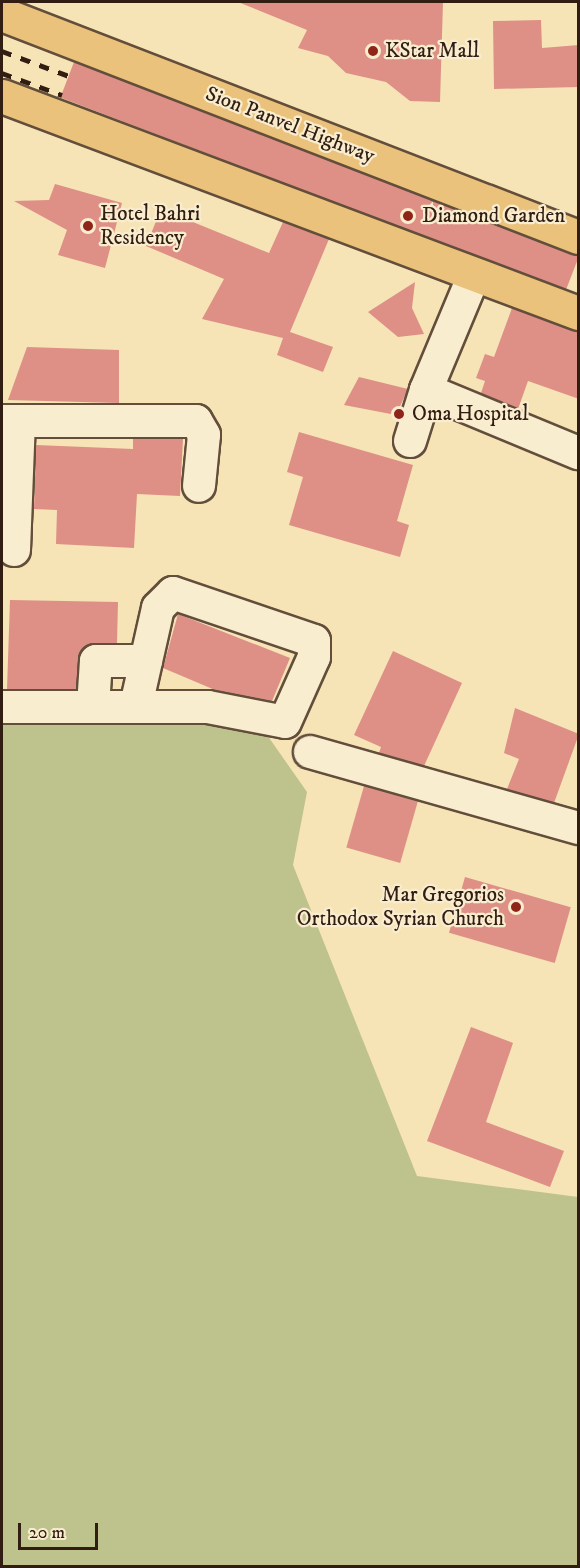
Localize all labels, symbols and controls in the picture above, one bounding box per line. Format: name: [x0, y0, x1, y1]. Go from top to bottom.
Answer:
place label: KStar Mall: [385, 38, 479, 64]
marker: KStar Mall: [366, 44, 380, 58]
street label: Sion Panvel Highway: [202, 81, 378, 169]
place label: Hotel Bahri Residency: [100, 201, 200, 251]
place label: Diamond Garden: [422, 203, 565, 229]
marker: Diamond Garden: [399, 207, 417, 225]
marker: Hotel Bahri Residency: [81, 219, 95, 233]
place label: Oma Hospital: [412, 401, 528, 427]
marker: Oma Hospital: [390, 405, 408, 423]
place label: Mar Gregorios Orthodox Syrian Church: [297, 882, 504, 932]
marker: Mar Gregorios Orthodox Syrian Church: [509, 900, 523, 914]
scale bar: [21, 1511, 100, 1549]
text: 20 m: [29, 1522, 65, 1544]

